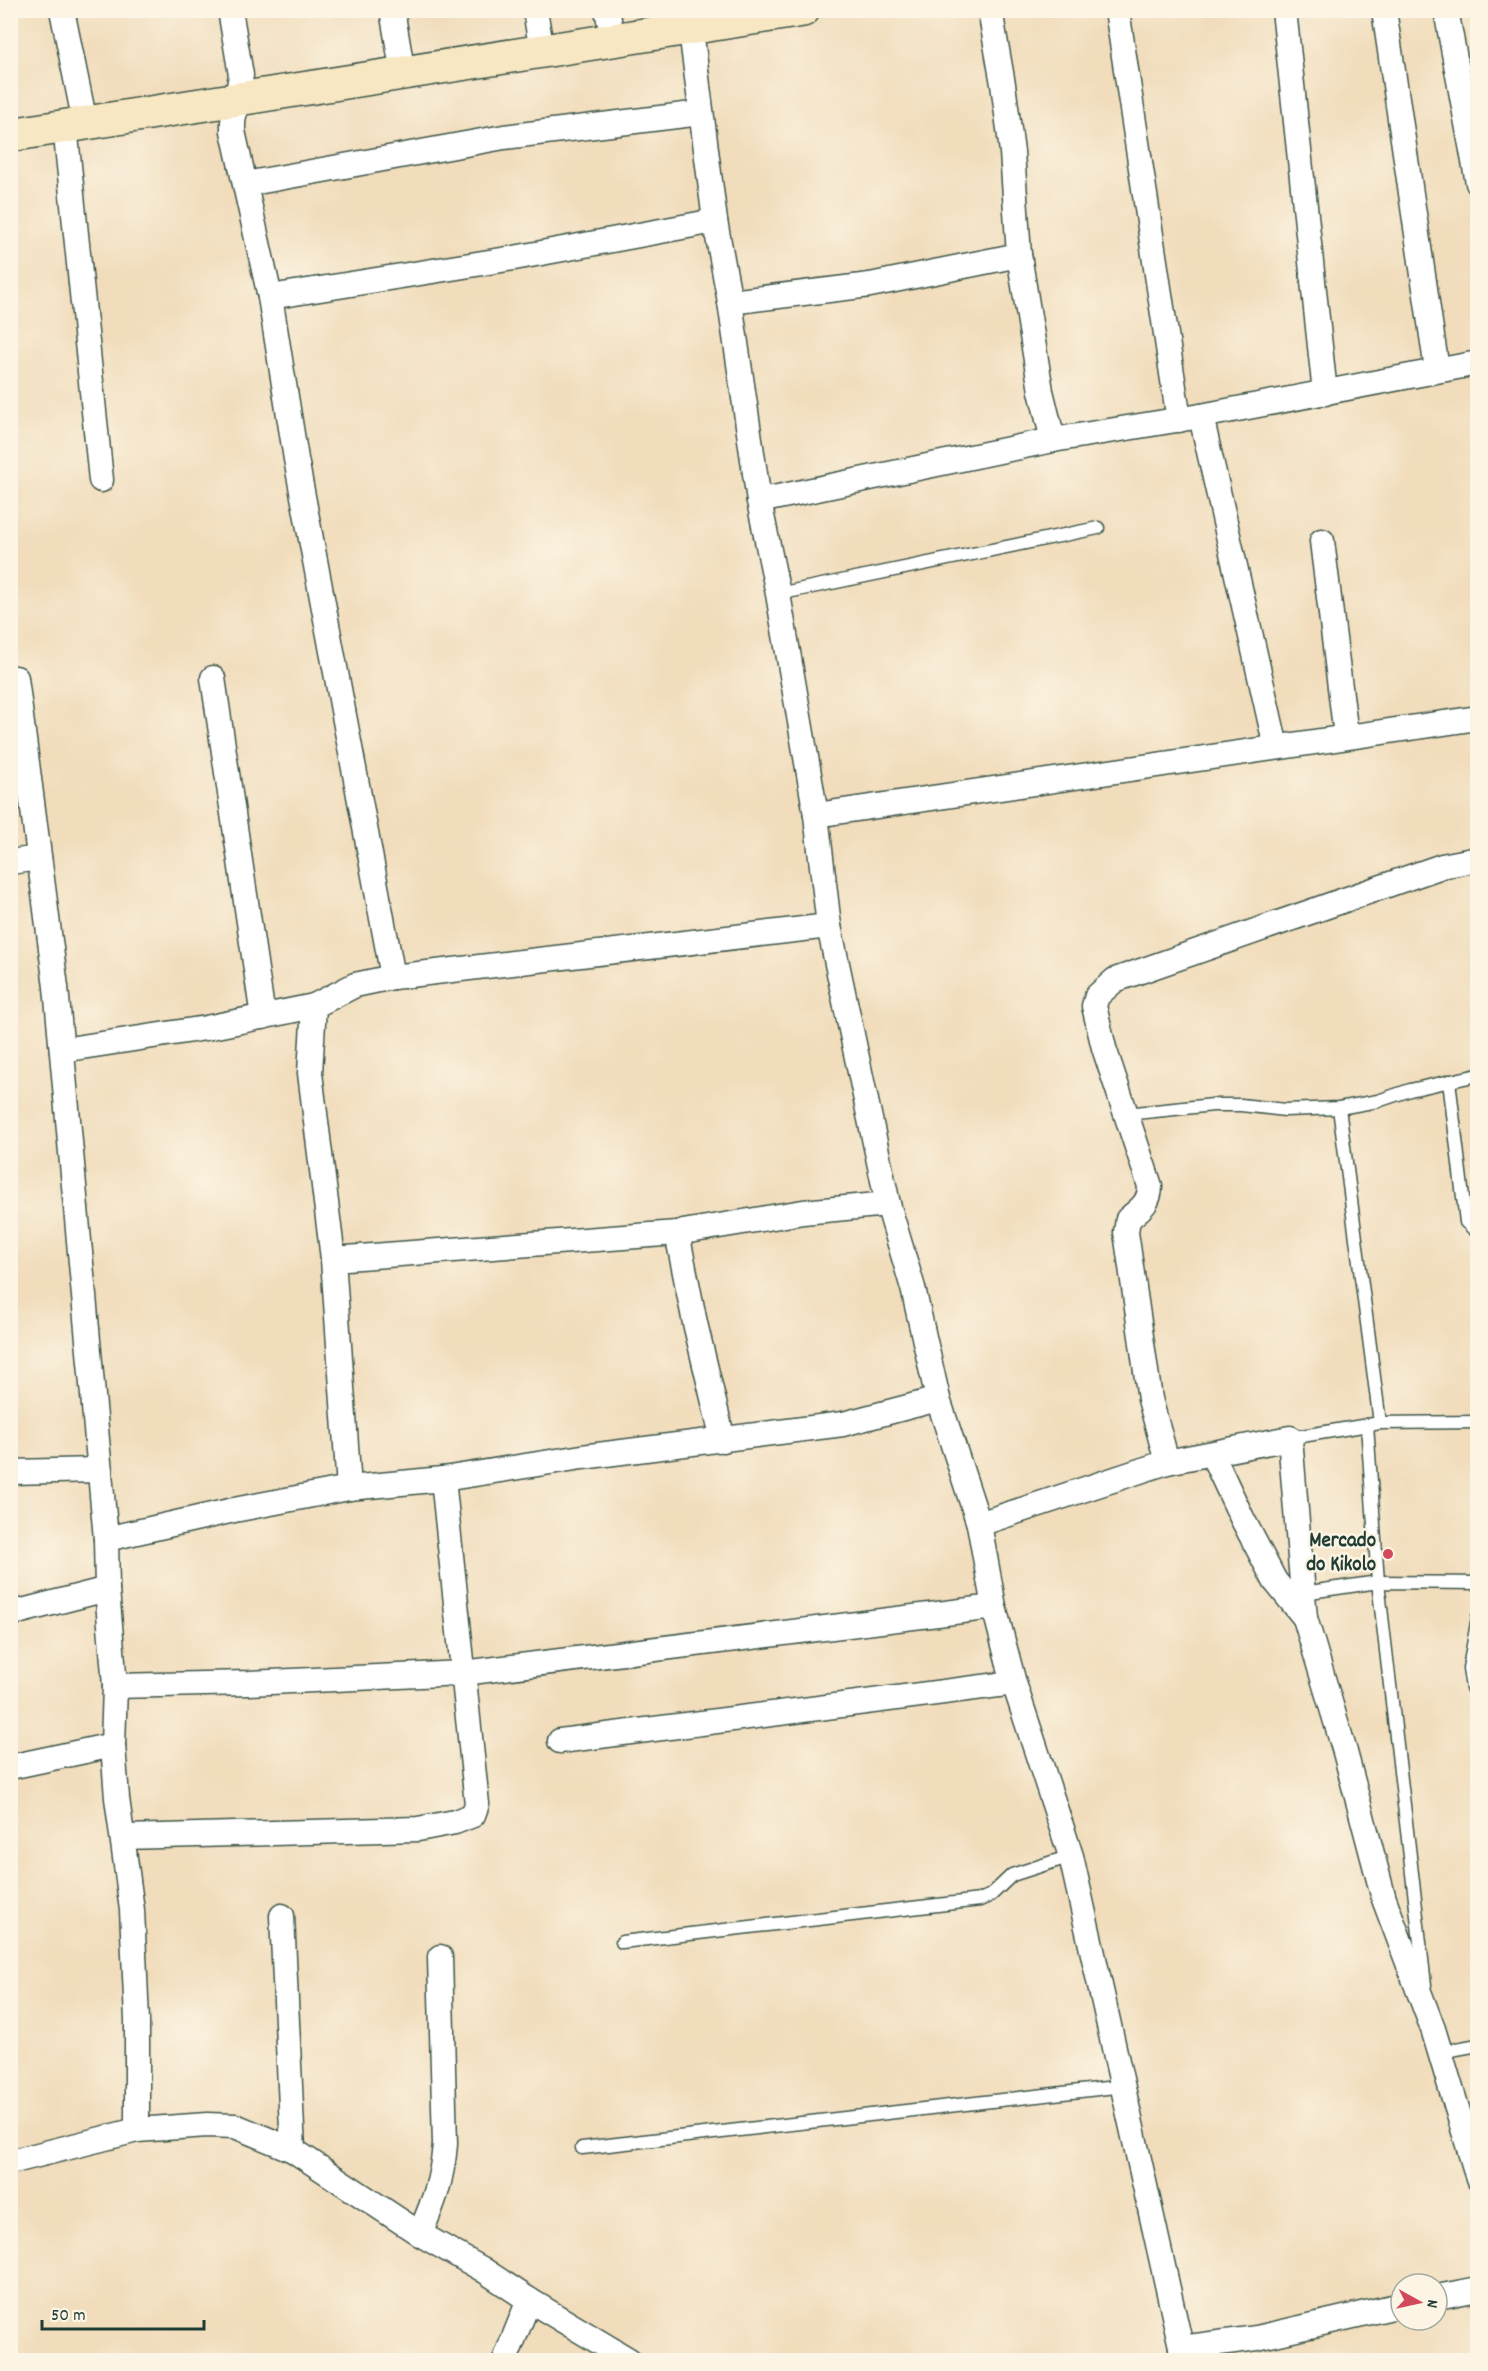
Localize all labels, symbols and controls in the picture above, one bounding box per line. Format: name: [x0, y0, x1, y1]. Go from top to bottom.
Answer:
place label: Mercado do Kikolo: [1306, 1527, 1376, 1581]
marker: Mercado do Kikolo: [1381, 1547, 1395, 1561]
north arrow: [1389, 2272, 1449, 2332]
scale bar: [42, 2293, 204, 2331]
text: N: [1419, 2298, 1443, 2309]
text: 50 m: [51, 2304, 86, 2329]

